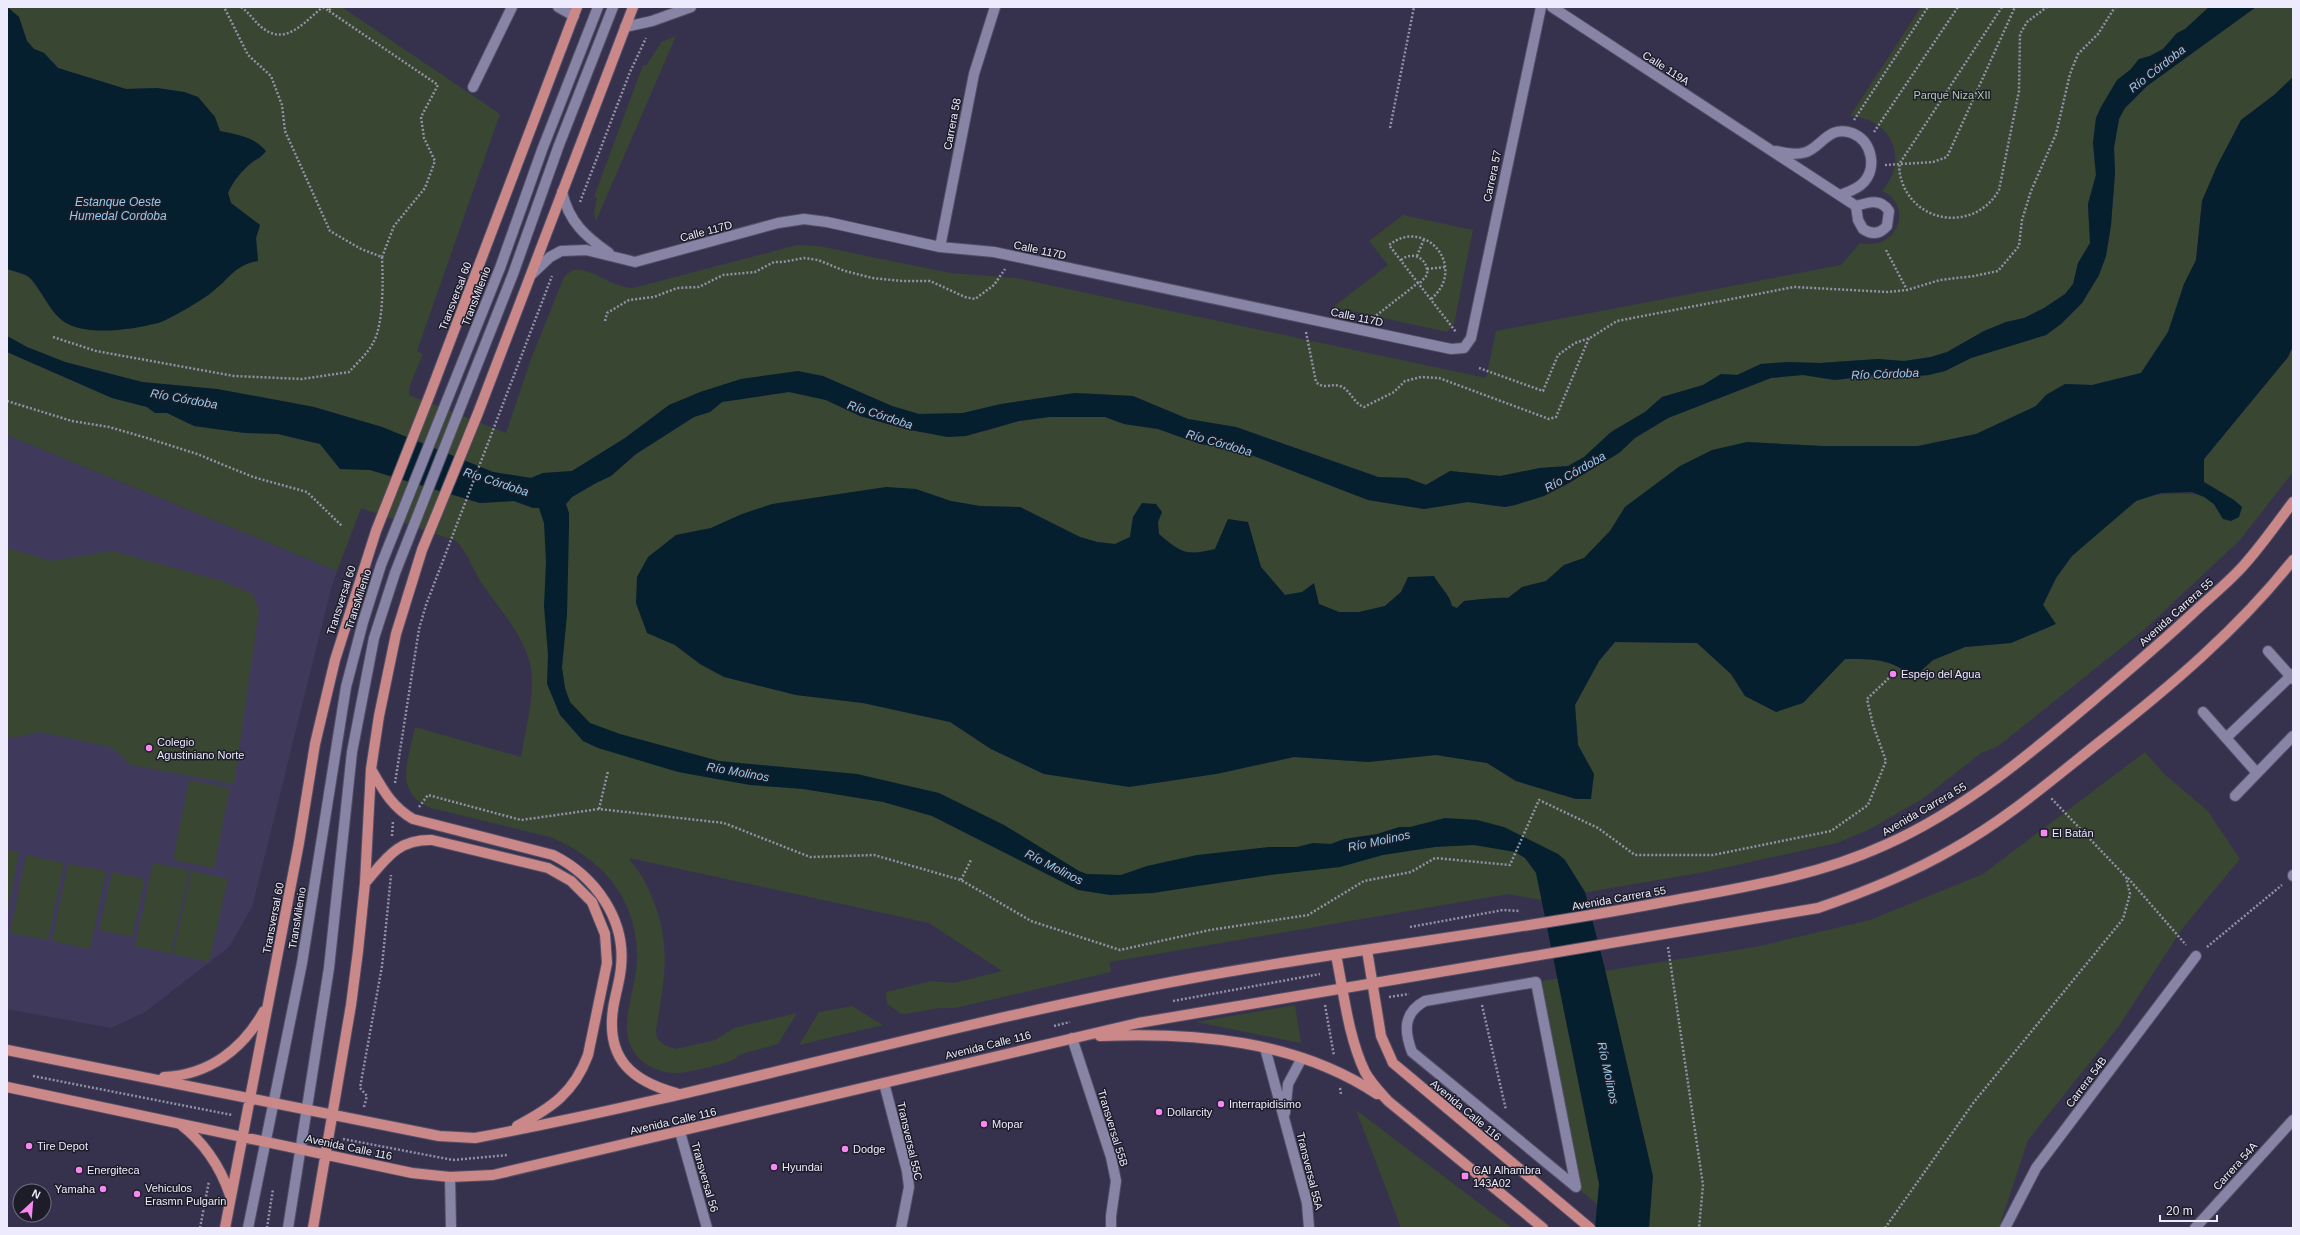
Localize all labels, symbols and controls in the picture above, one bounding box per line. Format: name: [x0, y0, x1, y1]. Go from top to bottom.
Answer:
water label: Río Córdoba: [2126, 42, 2188, 95]
street label: Calle 119A: [1641, 49, 1692, 88]
park label: Parque Niza XII: [1913, 89, 1991, 101]
street label: Carrera 58: [941, 97, 963, 151]
street label: Carrera 57: [1481, 149, 1503, 203]
water label: Estanque Oeste Humedal Cordoba: [69, 195, 167, 223]
street label: Calle 117D: [679, 218, 733, 244]
street label: Calle 117D: [1013, 239, 1068, 261]
street label: Transversal 60: [436, 260, 474, 332]
street label: TransMilenio: [459, 265, 493, 327]
street label: Calle 117D: [1330, 306, 1385, 328]
water label: Río Córdoba: [1851, 366, 1920, 382]
water label: Río Córdoba: [149, 386, 219, 412]
water label: Río Córdoba: [845, 398, 915, 432]
water label: Río Córdoba: [1184, 427, 1254, 459]
water label: Río Córdoba: [1542, 449, 1608, 495]
water label: Río Córdoba: [461, 465, 531, 499]
street label: Transversal 60: [324, 564, 358, 636]
street label: TransMilenio: [343, 567, 373, 631]
street label: Avenida Carrera 55: [2137, 576, 2215, 648]
place label: Espejo del Agua: [1901, 668, 1981, 680]
marker: Espejo del Agua: [1888, 669, 1898, 679]
place label: Colegio Agustiniano Norte: [157, 736, 244, 761]
marker: Colegio Agustiniano Norte: [144, 743, 154, 753]
water label: Río Molinos: [706, 760, 770, 784]
street label: Avenida Carrera 55: [1880, 780, 1968, 838]
place label: El Batán: [2052, 827, 2094, 839]
water label: Río Molinos: [1347, 828, 1411, 854]
marker: El Batán: [2039, 828, 2049, 838]
water label: Río Molinos: [1023, 846, 1085, 888]
street label: Transversal 60: [260, 881, 286, 955]
street label: Avenida Carrera 55: [1571, 884, 1667, 912]
street label: TransMilenio: [286, 886, 308, 950]
street label: Avenida Calle 116: [944, 1028, 1032, 1062]
water label: Río Molinos: [1595, 1041, 1621, 1105]
street label: Carrera 54B: [2063, 1054, 2109, 1110]
street label: Avenida Calle 116: [1428, 1077, 1504, 1143]
street label: Transversal 55B: [1096, 1088, 1130, 1168]
place label: Interrapidisimo: [1229, 1098, 1301, 1110]
marker: Interrapidisimo: [1216, 1099, 1226, 1109]
street label: Transversal 55C: [895, 1101, 925, 1182]
street label: Avenida Calle 116: [629, 1105, 717, 1137]
place label: Dollarcity: [1167, 1106, 1213, 1118]
marker: Dollarcity: [1154, 1107, 1164, 1117]
place label: Mopar: [992, 1118, 1024, 1130]
marker: Mopar: [979, 1119, 989, 1129]
street label: Transversal 55A: [1295, 1131, 1326, 1212]
street label: Avenida Calle 116: [305, 1132, 393, 1162]
street label: Carrera 54A: [2210, 1139, 2260, 1192]
place label: Tire Depot: [37, 1140, 88, 1152]
marker: Tire Depot: [24, 1141, 34, 1151]
street label: Transversal 56: [689, 1141, 721, 1213]
place label: Dodge: [853, 1143, 885, 1155]
marker: Dodge: [840, 1144, 850, 1154]
place label: Hyundai: [782, 1161, 822, 1173]
marker: Hyundai: [769, 1162, 779, 1172]
place label: Energiteca: [87, 1164, 140, 1176]
place label: CAI Alhambra 143A02: [1473, 1164, 1542, 1189]
marker: Energiteca: [74, 1165, 84, 1175]
marker: CAI Alhambra 143A02: [1460, 1171, 1470, 1181]
place label: Vehiculos Erasmn Pulgarin: [145, 1182, 226, 1207]
north arrow: [12, 1183, 52, 1223]
place label: Yamaha: [55, 1183, 96, 1195]
marker: Yamaha: [98, 1184, 108, 1194]
text: N: [30, 1187, 43, 1201]
marker: Vehiculos Erasmn Pulgarin: [132, 1189, 142, 1199]
scale bar: [2160, 1197, 2217, 1223]
text: 20 m: [2166, 1204, 2193, 1218]

